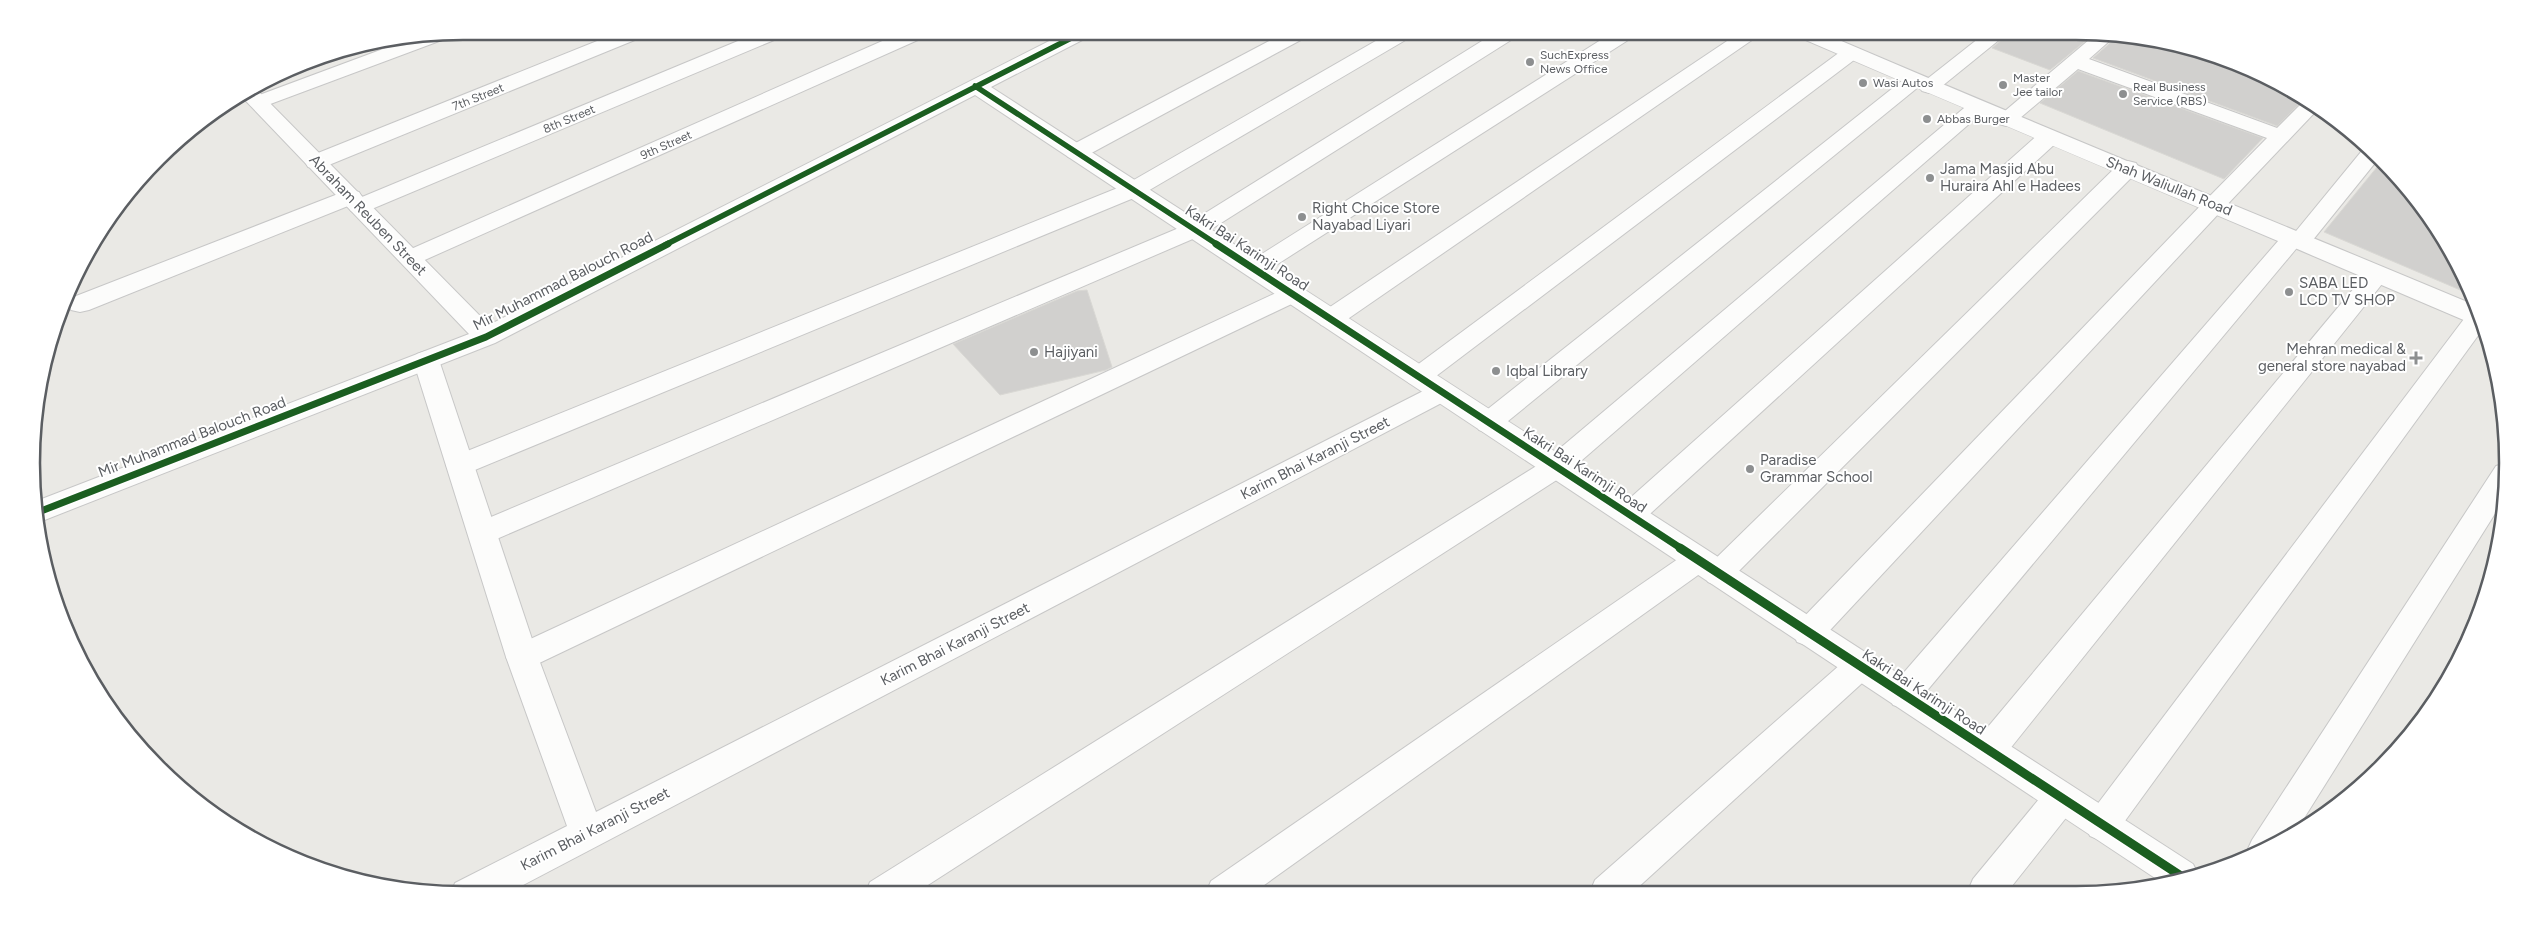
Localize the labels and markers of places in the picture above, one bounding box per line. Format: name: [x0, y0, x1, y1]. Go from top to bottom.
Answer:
place label: SuchExpress News Office: [1540, 48, 1609, 76]
marker: SuchExpress News Office: [1524, 56, 1536, 68]
place label: Master Jee tailor: [2013, 71, 2062, 99]
place label: Wasi Autos: [1873, 76, 1934, 90]
marker: Wasi Autos: [1857, 77, 1869, 89]
marker: Master Jee tailor: [1997, 79, 2009, 91]
place label: Real Business Service (RBS): [2133, 80, 2207, 108]
marker: Real Business Service (RBS): [2117, 88, 2129, 100]
place label: Abbas Burger: [1937, 112, 2010, 126]
marker: Abbas Burger: [1921, 113, 1933, 125]
place label: Jama Masjid Abu Huraira Ahl e Hadees: [1940, 160, 2081, 195]
marker: Jama Masjid Abu Huraira Ahl e Hadees: [1924, 172, 1936, 184]
place label: Right Choice Store Nayabad Liyari: [1312, 199, 1440, 234]
marker: Right Choice Store Nayabad Liyari: [1296, 211, 1308, 223]
place label: SABA LED LCD TV SHOP: [2299, 274, 2395, 309]
marker: SABA LED LCD TV SHOP: [2283, 286, 2295, 298]
place label: Mehran medical & general store nayabad: [2258, 340, 2406, 375]
place label: Hajiyani: [1044, 343, 1098, 361]
marker: Hajiyani: [1028, 346, 1040, 358]
marker: Mehran medical & general store nayabad: [2410, 352, 2422, 364]
place label: Iqbal Library: [1506, 362, 1588, 380]
marker: Iqbal Library: [1490, 365, 1502, 377]
place label: Paradise Grammar School: [1760, 451, 1872, 486]
marker: Paradise Grammar School: [1744, 463, 1756, 475]

